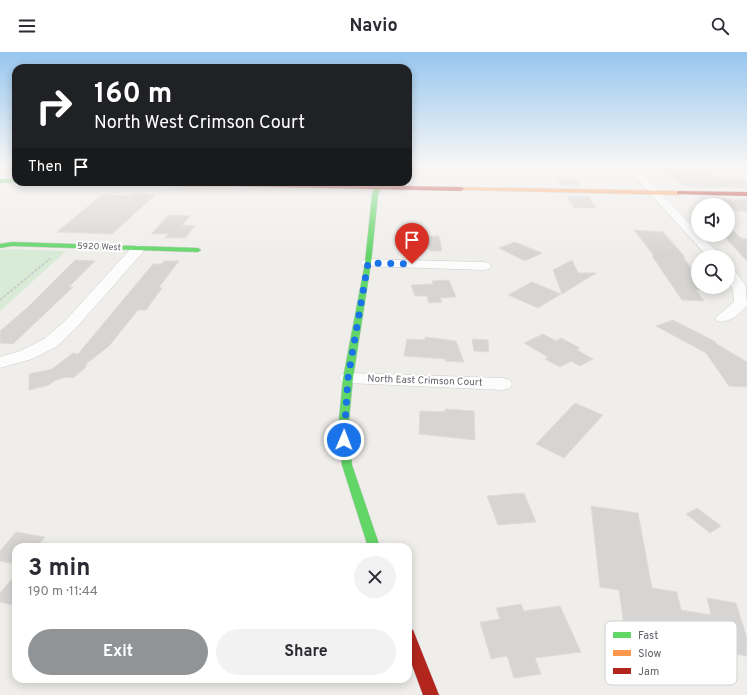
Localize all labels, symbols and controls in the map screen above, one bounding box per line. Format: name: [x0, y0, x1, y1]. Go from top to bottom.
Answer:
icon: menu: [16, 15, 38, 37]
text: Navio: [349, 15, 398, 38]
icon: search: [709, 15, 731, 37]
text: 160 m: [94, 77, 172, 113]
icon: right: [28, 80, 80, 132]
text: North West Crimson Court: [94, 112, 305, 135]
icon: arrive: [70, 156, 92, 178]
text: Then: [28, 158, 62, 177]
map controls: [691, 198, 735, 294]
button: sound: [691, 198, 735, 242]
pin: [395, 223, 429, 264]
icon: arrive: [401, 229, 423, 251]
street label: 5920 West: [77, 241, 121, 253]
button: search: [691, 250, 735, 294]
street label: North East Crimson Court: [367, 372, 483, 390]
position arrow: [323, 419, 365, 461]
text: 3 min: [28, 554, 90, 584]
button: close: [354, 556, 396, 598]
text: 190 m · 11:44: [28, 584, 98, 600]
legend: [605, 621, 737, 685]
button: Exit: [28, 629, 208, 675]
button: Share: [216, 629, 396, 675]
text: Fast: [638, 629, 658, 643]
text: Slow: [638, 647, 661, 661]
text: Jam: [638, 665, 659, 679]

